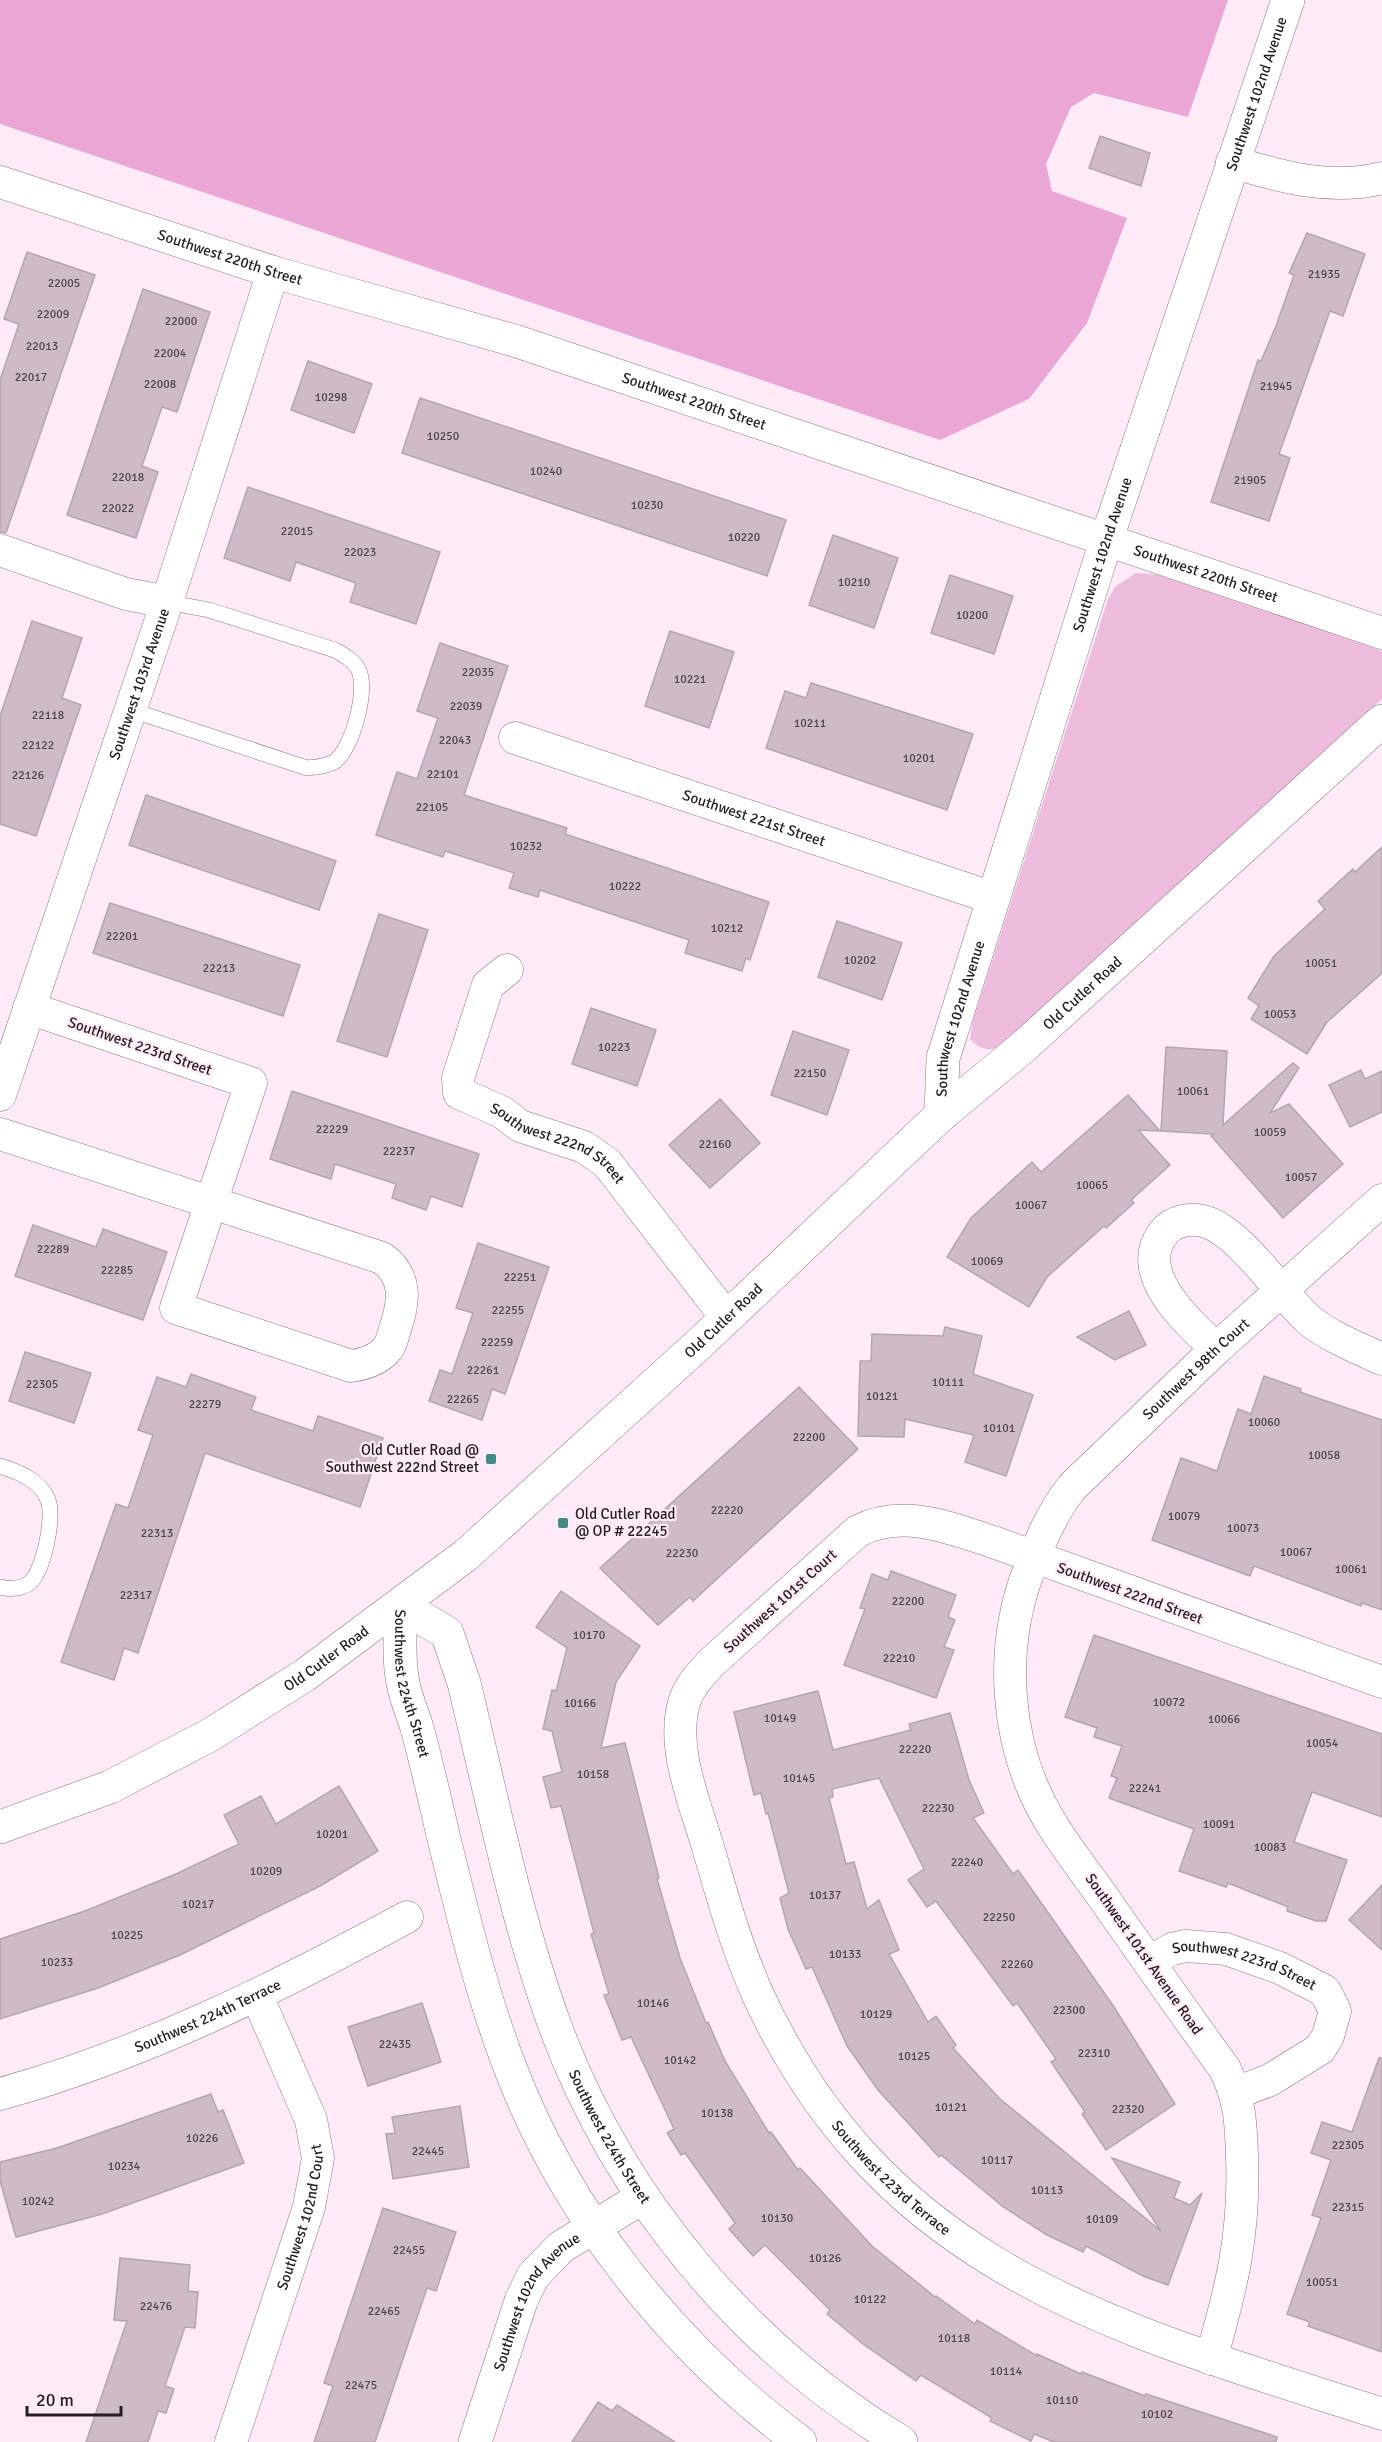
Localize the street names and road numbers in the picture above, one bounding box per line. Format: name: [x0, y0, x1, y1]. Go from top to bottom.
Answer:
street label: Southwest 102nd Avenue: [1222, 14, 1291, 173]
street label: Southwest 220th Street: [155, 226, 304, 289]
street label: Southwest 220th Street: [620, 368, 769, 434]
street label: Southwest 102nd Avenue: [1069, 475, 1136, 634]
street label: Southwest 220th Street: [1131, 541, 1280, 606]
street label: Southwest 103rd Avenue: [105, 606, 173, 762]
street label: Southwest 221st Street: [680, 786, 828, 850]
street label: Southwest 102nd Avenue: [933, 938, 989, 1097]
street label: Old Cutler Road: [1039, 953, 1126, 1034]
street label: Southwest 223rd Street: [66, 1013, 214, 1079]
street label: Southwest 222nd Street: [488, 1099, 629, 1187]
street label: Old Cutler Road: [681, 1280, 766, 1362]
street label: Southwest 98th Court: [1139, 1314, 1253, 1423]
street label: Southwest 101st Court: [720, 1545, 840, 1657]
street label: Southwest 222nd Street: [1055, 1558, 1205, 1628]
street label: Southwest 224th Street: [391, 1609, 433, 1759]
street label: Old Cutler Road: [280, 1622, 372, 1695]
street label: Southwest 101st Avenue Road: [1081, 1870, 1207, 2038]
street label: Southwest 223rd Street: [1170, 1937, 1319, 1994]
street label: Southwest 224th Terrace: [132, 1975, 284, 2057]
street label: Southwest 224th Street: [565, 2067, 654, 2207]
street label: Southwest 223rd Terrace: [828, 2117, 954, 2239]
street label: Southwest 102nd Court: [273, 2143, 327, 2292]
street label: Southwest 102nd Avenue: [490, 2229, 583, 2373]

